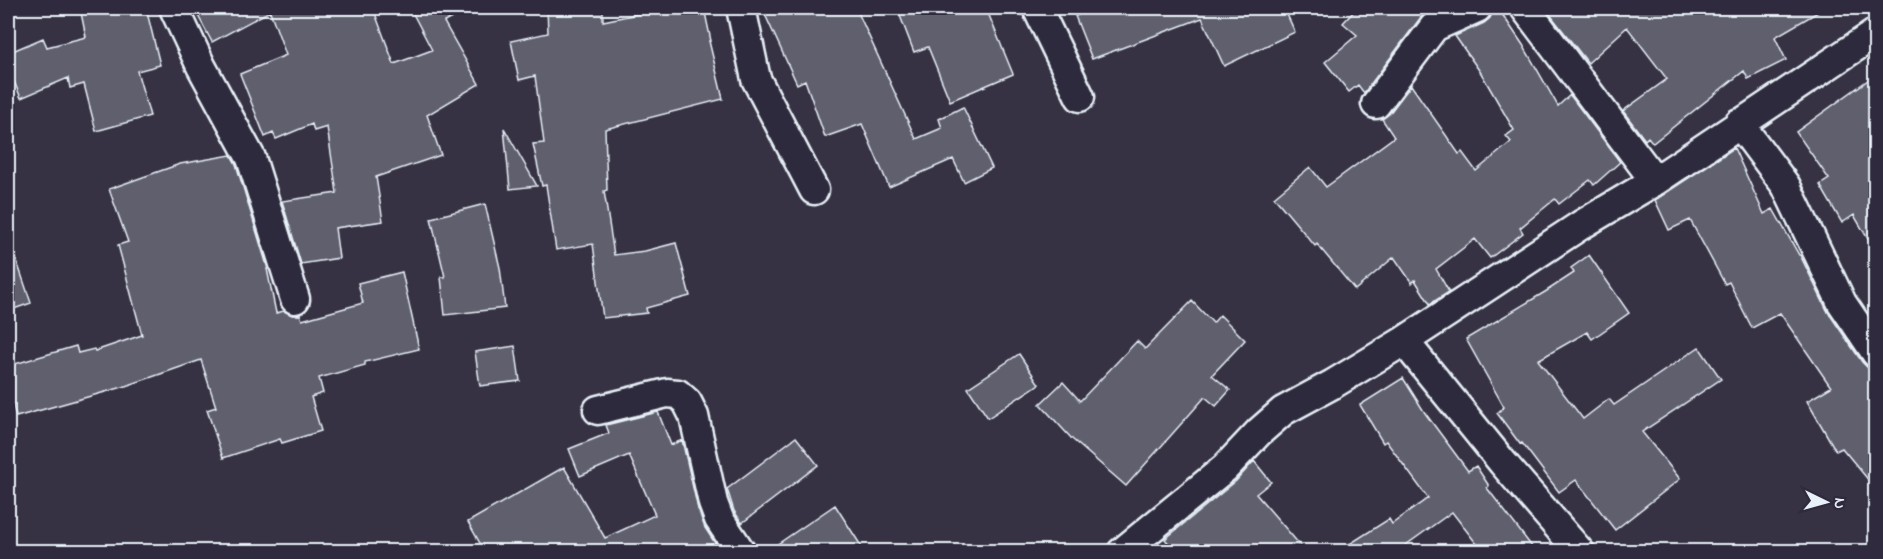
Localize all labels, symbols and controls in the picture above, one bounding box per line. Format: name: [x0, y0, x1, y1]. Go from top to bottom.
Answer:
north arrow: [1796, 472, 1856, 532]
text: N: [1827, 497, 1851, 510]

